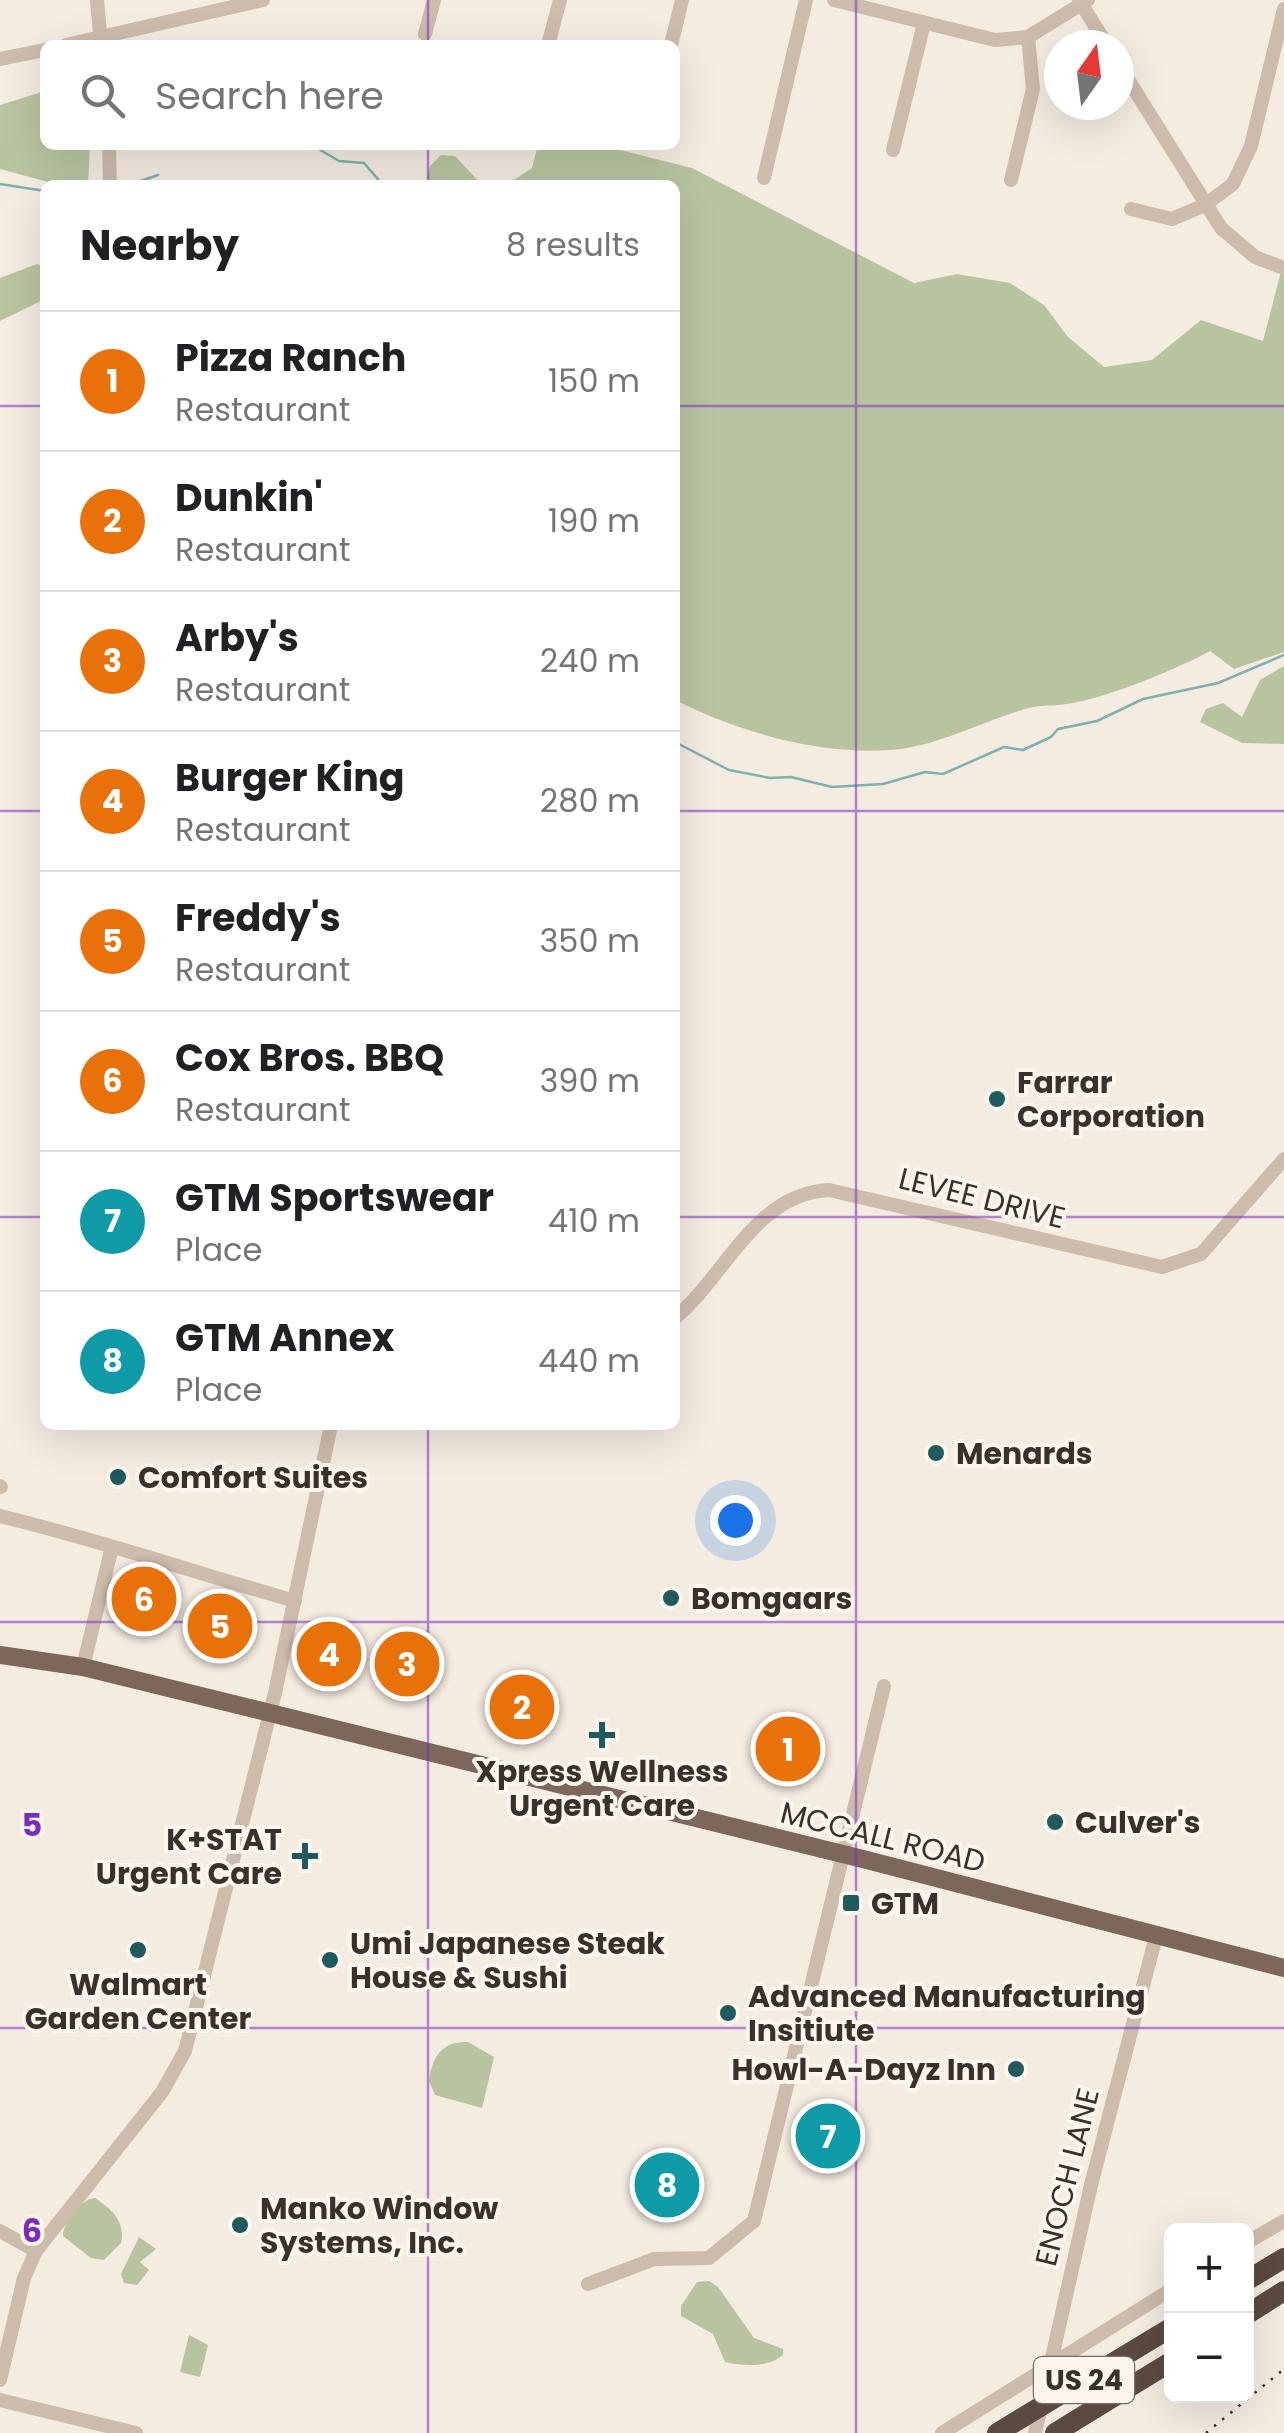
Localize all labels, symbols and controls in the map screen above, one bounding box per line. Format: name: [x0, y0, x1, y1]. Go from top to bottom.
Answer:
north arrow: [1044, 30, 1134, 120]
search box: [40, 40, 680, 150]
icon: search: [75, 68, 130, 123]
text: Search here: [155, 69, 384, 122]
text: Nearby: [80, 216, 239, 275]
text: 8 results: [506, 222, 640, 267]
text: Pizza Ranch: [175, 331, 406, 384]
text: 1: [106, 358, 119, 403]
text: 150 m: [548, 358, 640, 403]
text: Restaurant: [175, 387, 350, 432]
text: Dunkin': [175, 471, 323, 524]
text: 2: [103, 498, 122, 543]
text: 190 m: [548, 498, 640, 543]
text: Restaurant: [175, 527, 350, 572]
text: Arby's: [175, 611, 299, 664]
text: 3: [103, 638, 122, 683]
text: 240 m: [540, 638, 640, 683]
text: Restaurant: [175, 667, 350, 712]
text: Burger King: [175, 751, 405, 804]
text: 4: [102, 778, 123, 823]
text: 280 m: [540, 778, 640, 823]
text: Restaurant: [175, 807, 350, 852]
text: Freddy's: [175, 891, 341, 944]
text: 5: [102, 918, 123, 963]
text: 350 m: [539, 918, 640, 963]
text: Restaurant: [175, 947, 350, 992]
text: Cox Bros. BBQ: [175, 1031, 444, 1084]
text: 6: [102, 1058, 123, 1103]
text: 390 m: [539, 1058, 640, 1103]
place label: Farrar Corporation: [1017, 1061, 1205, 1138]
text: Restaurant: [175, 1087, 350, 1132]
marker: Farrar Corporation: [986, 1088, 1008, 1110]
street label: LEVEE DRIVE: [894, 1157, 1070, 1239]
text: GTM Sportswear: [175, 1171, 494, 1224]
text: 7: [104, 1198, 121, 1243]
text: 410 m: [548, 1198, 640, 1243]
text: Place: [175, 1227, 262, 1272]
text: GTM Annex: [175, 1311, 394, 1364]
text: 8: [102, 1338, 123, 1383]
text: 440 m: [538, 1338, 640, 1383]
text: Place: [175, 1367, 262, 1412]
place label: Menards: [956, 1432, 1093, 1475]
marker: Menards: [925, 1442, 947, 1464]
place label: Comfort Suites: [138, 1456, 368, 1499]
marker: Comfort Suites: [107, 1466, 129, 1488]
your location: [710, 1495, 761, 1546]
pin: 6: [112, 1562, 176, 1636]
place label: Bomgaars: [691, 1577, 852, 1620]
marker: Bomgaars: [660, 1587, 682, 1609]
pin: 5: [188, 1588, 252, 1664]
pin: 4: [296, 1616, 362, 1692]
pin: 3: [374, 1626, 440, 1702]
pin: 2: [490, 1670, 554, 1744]
pin: 1: [756, 1712, 820, 1786]
marker: Xpress Wellness Urgent Care: [589, 1722, 615, 1748]
place label: Xpress Wellness Urgent Care: [476, 1750, 728, 1827]
street label: MCCALL ROAD: [776, 1791, 990, 1883]
place label: Culver's: [1075, 1801, 1200, 1844]
text: 5: [22, 1802, 42, 1847]
marker: Culver's: [1044, 1811, 1066, 1833]
place label: K+STAT Urgent Care: [96, 1818, 282, 1895]
marker: K+STAT Urgent Care: [292, 1843, 318, 1869]
place label: GTM: [871, 1882, 939, 1925]
marker: GTM: [840, 1892, 862, 1914]
place label: Umi Japanese Steak House & Sushi: [350, 1922, 665, 1999]
marker: Walmart Garden Center: [127, 1939, 149, 1961]
marker: Umi Japanese Steak House & Sushi: [319, 1949, 341, 1971]
place label: Walmart Garden Center: [25, 1963, 251, 2040]
place label: Advanced Manufacturing Insitiute: [748, 1975, 1146, 2052]
marker: Advanced Manufacturing Insitiute: [717, 2002, 739, 2024]
place label: Howl-A-Dayz Inn: [732, 2048, 996, 2091]
marker: Howl-A-Dayz Inn: [1005, 2058, 1027, 2080]
street label: ENOCH LANE: [1024, 2084, 1110, 2270]
pin: 7: [796, 2098, 860, 2174]
pin: 8: [634, 2148, 700, 2222]
place label: Manko Window Systems, Inc.: [260, 2187, 498, 2264]
text: 6: [22, 2208, 42, 2253]
marker: Manko Window Systems, Inc.: [229, 2214, 251, 2236]
map controls: [1164, 2223, 1254, 2403]
button: +: [1164, 2223, 1254, 2313]
button: −: [1164, 2313, 1254, 2403]
road number: US 24: [1034, 2357, 1134, 2403]

